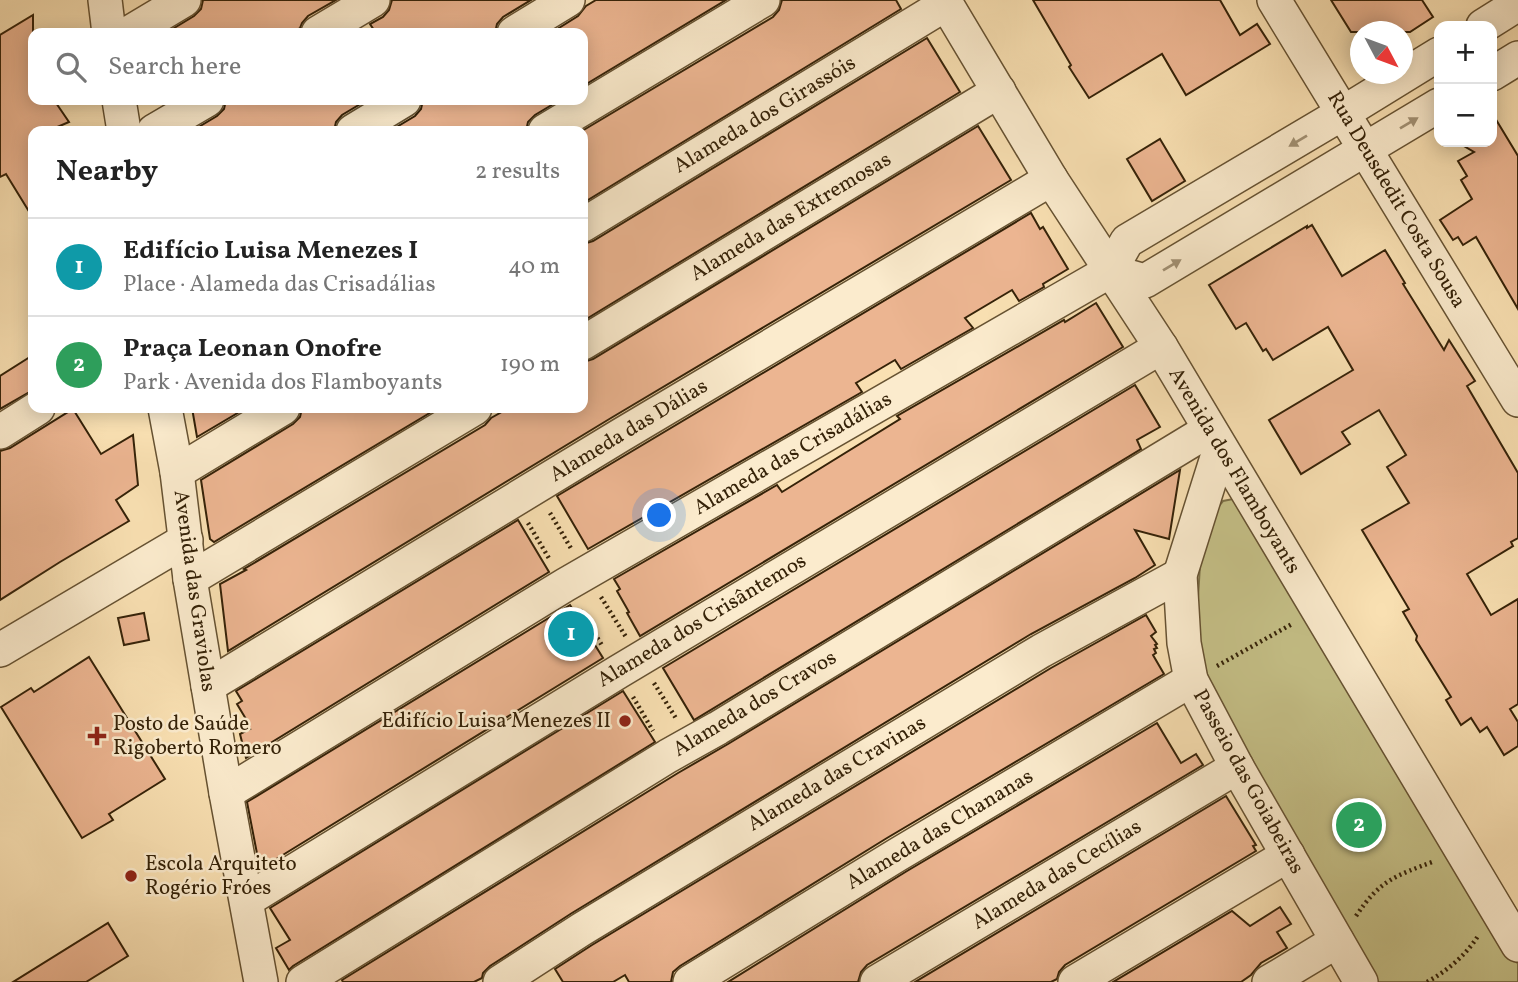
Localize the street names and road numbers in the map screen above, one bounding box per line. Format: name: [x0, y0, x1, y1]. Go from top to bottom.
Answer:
street label: Alameda dos Girassóis: [668, 49, 862, 181]
street label: Rua Deusdedit Costa Sousa: [1320, 86, 1472, 314]
street label: Alameda das Extremosas: [685, 145, 897, 289]
street label: Avenida dos Flamboyants: [1161, 362, 1307, 580]
street label: Alameda das Dálias: [544, 372, 714, 490]
street label: Alameda das Crisadálias: [688, 385, 898, 523]
street label: Avenida das Graviolas: [165, 488, 223, 694]
street label: Alameda dos Crisântemos: [592, 547, 812, 695]
street label: Alameda dos Cravos: [668, 644, 842, 764]
street label: Passeio das Goiabeiras: [1185, 684, 1311, 880]
street label: Alameda das Cravinas: [742, 709, 932, 839]
street label: Alameda das Chananas: [841, 763, 1039, 897]
street label: Alameda das Cecílias: [967, 813, 1147, 937]

